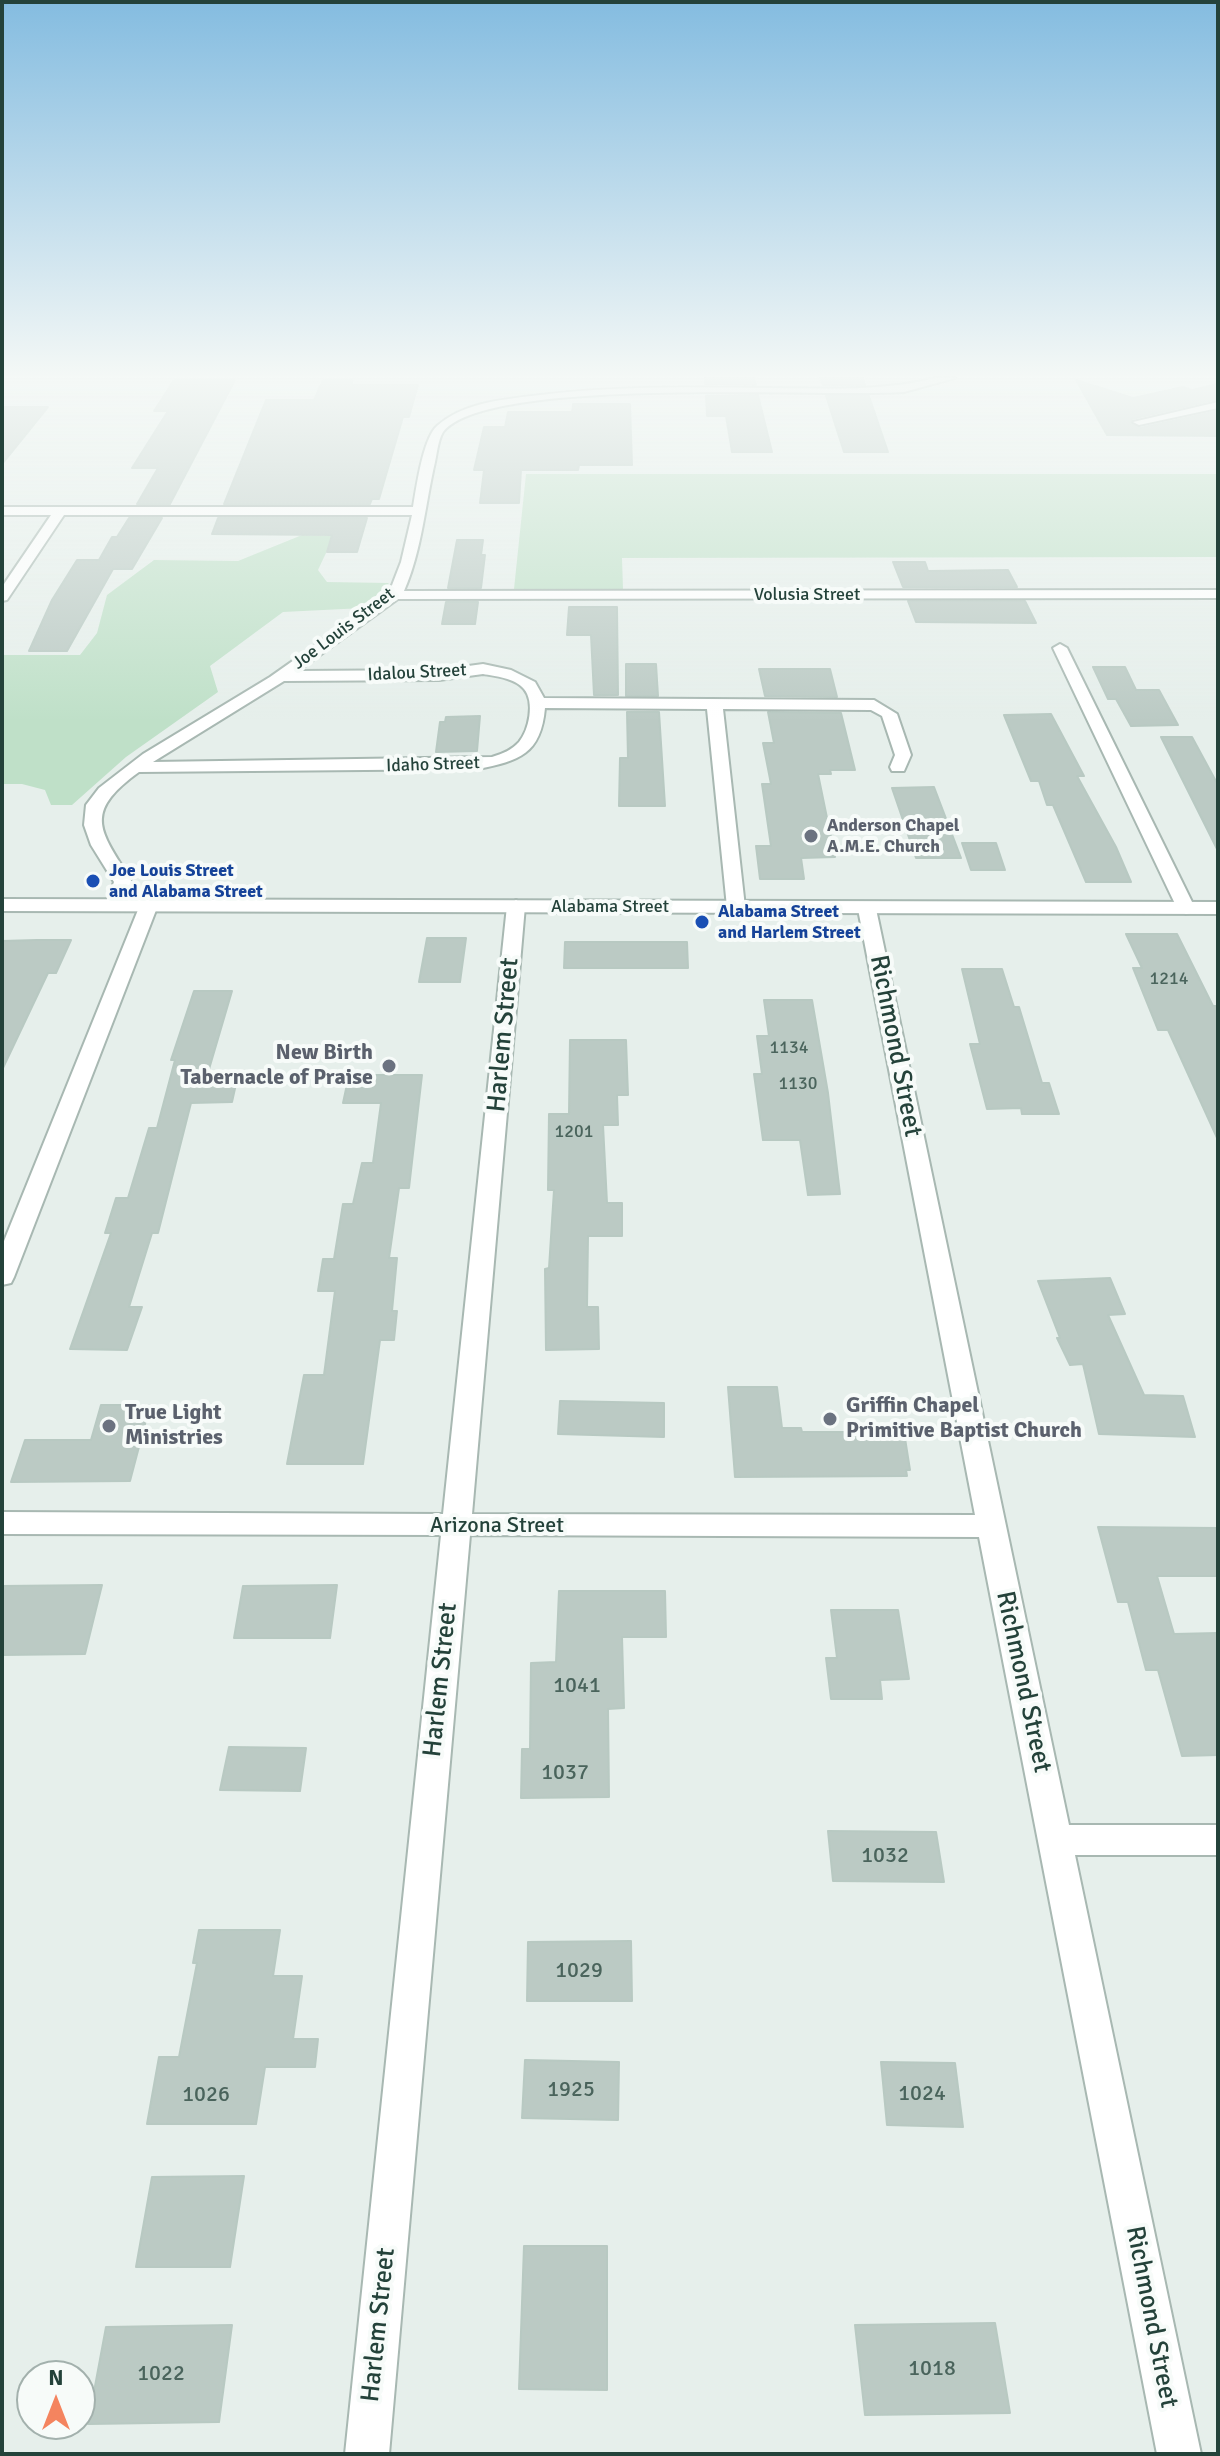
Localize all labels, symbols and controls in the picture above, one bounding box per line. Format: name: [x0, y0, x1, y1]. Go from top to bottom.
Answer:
street label: Joe Louis Street: [289, 584, 399, 674]
street label: Volusia Street: [754, 584, 860, 606]
street label: Idalou Street: [367, 660, 467, 686]
street label: Idaho Street: [386, 753, 480, 777]
place label: Anderson Chapel A.M.E. Church: [827, 815, 960, 858]
marker: Anderson Chapel A.M.E. Church: [802, 827, 820, 845]
place label: Joe Louis Street and Alabama Street: [109, 860, 263, 902]
marker: Joe Louis Street and Alabama Street: [84, 872, 102, 890]
street label: Alabama Street: [551, 896, 669, 918]
place label: Alabama Street and Harlem Street: [718, 901, 861, 944]
marker: Alabama Street and Harlem Street: [693, 913, 711, 931]
street label: Richmond Street: [862, 952, 928, 1140]
street label: Harlem Street: [482, 957, 526, 1113]
house number: 1214: [1150, 968, 1188, 990]
house number: 1134: [770, 1037, 808, 1059]
place label: New Birth Tabernacle of Praise: [180, 1040, 373, 1092]
marker: New Birth Tabernacle of Praise: [380, 1057, 398, 1075]
house number: 1130: [779, 1073, 817, 1095]
house number: 1201: [555, 1121, 593, 1143]
place label: Griffin Chapel Primitive Baptist Church: [846, 1393, 1082, 1444]
place label: True Light Ministries: [125, 1400, 223, 1452]
marker: Griffin Chapel Primitive Baptist Church: [821, 1410, 839, 1428]
marker: True Light Ministries: [100, 1417, 118, 1435]
street label: Arizona Street: [430, 1513, 564, 1539]
street label: Richmond Street: [989, 1588, 1057, 1776]
street label: Harlem Street: [417, 1601, 465, 1759]
house number: 1041: [553, 1673, 601, 1699]
house number: 1037: [541, 1760, 589, 1786]
house number: 1032: [861, 1843, 909, 1869]
house number: 1029: [555, 1958, 603, 1984]
house number: 1925: [547, 2077, 595, 2103]
house number: 1024: [898, 2081, 946, 2107]
house number: 1026: [182, 2082, 230, 2108]
street label: Richmond Street: [1118, 2223, 1184, 2411]
street label: Harlem Street: [355, 2246, 403, 2404]
house number: 1018: [908, 2356, 956, 2382]
north arrow: [16, 2360, 96, 2440]
house number: 1022: [137, 2361, 185, 2387]
text: N: [48, 2364, 64, 2391]

